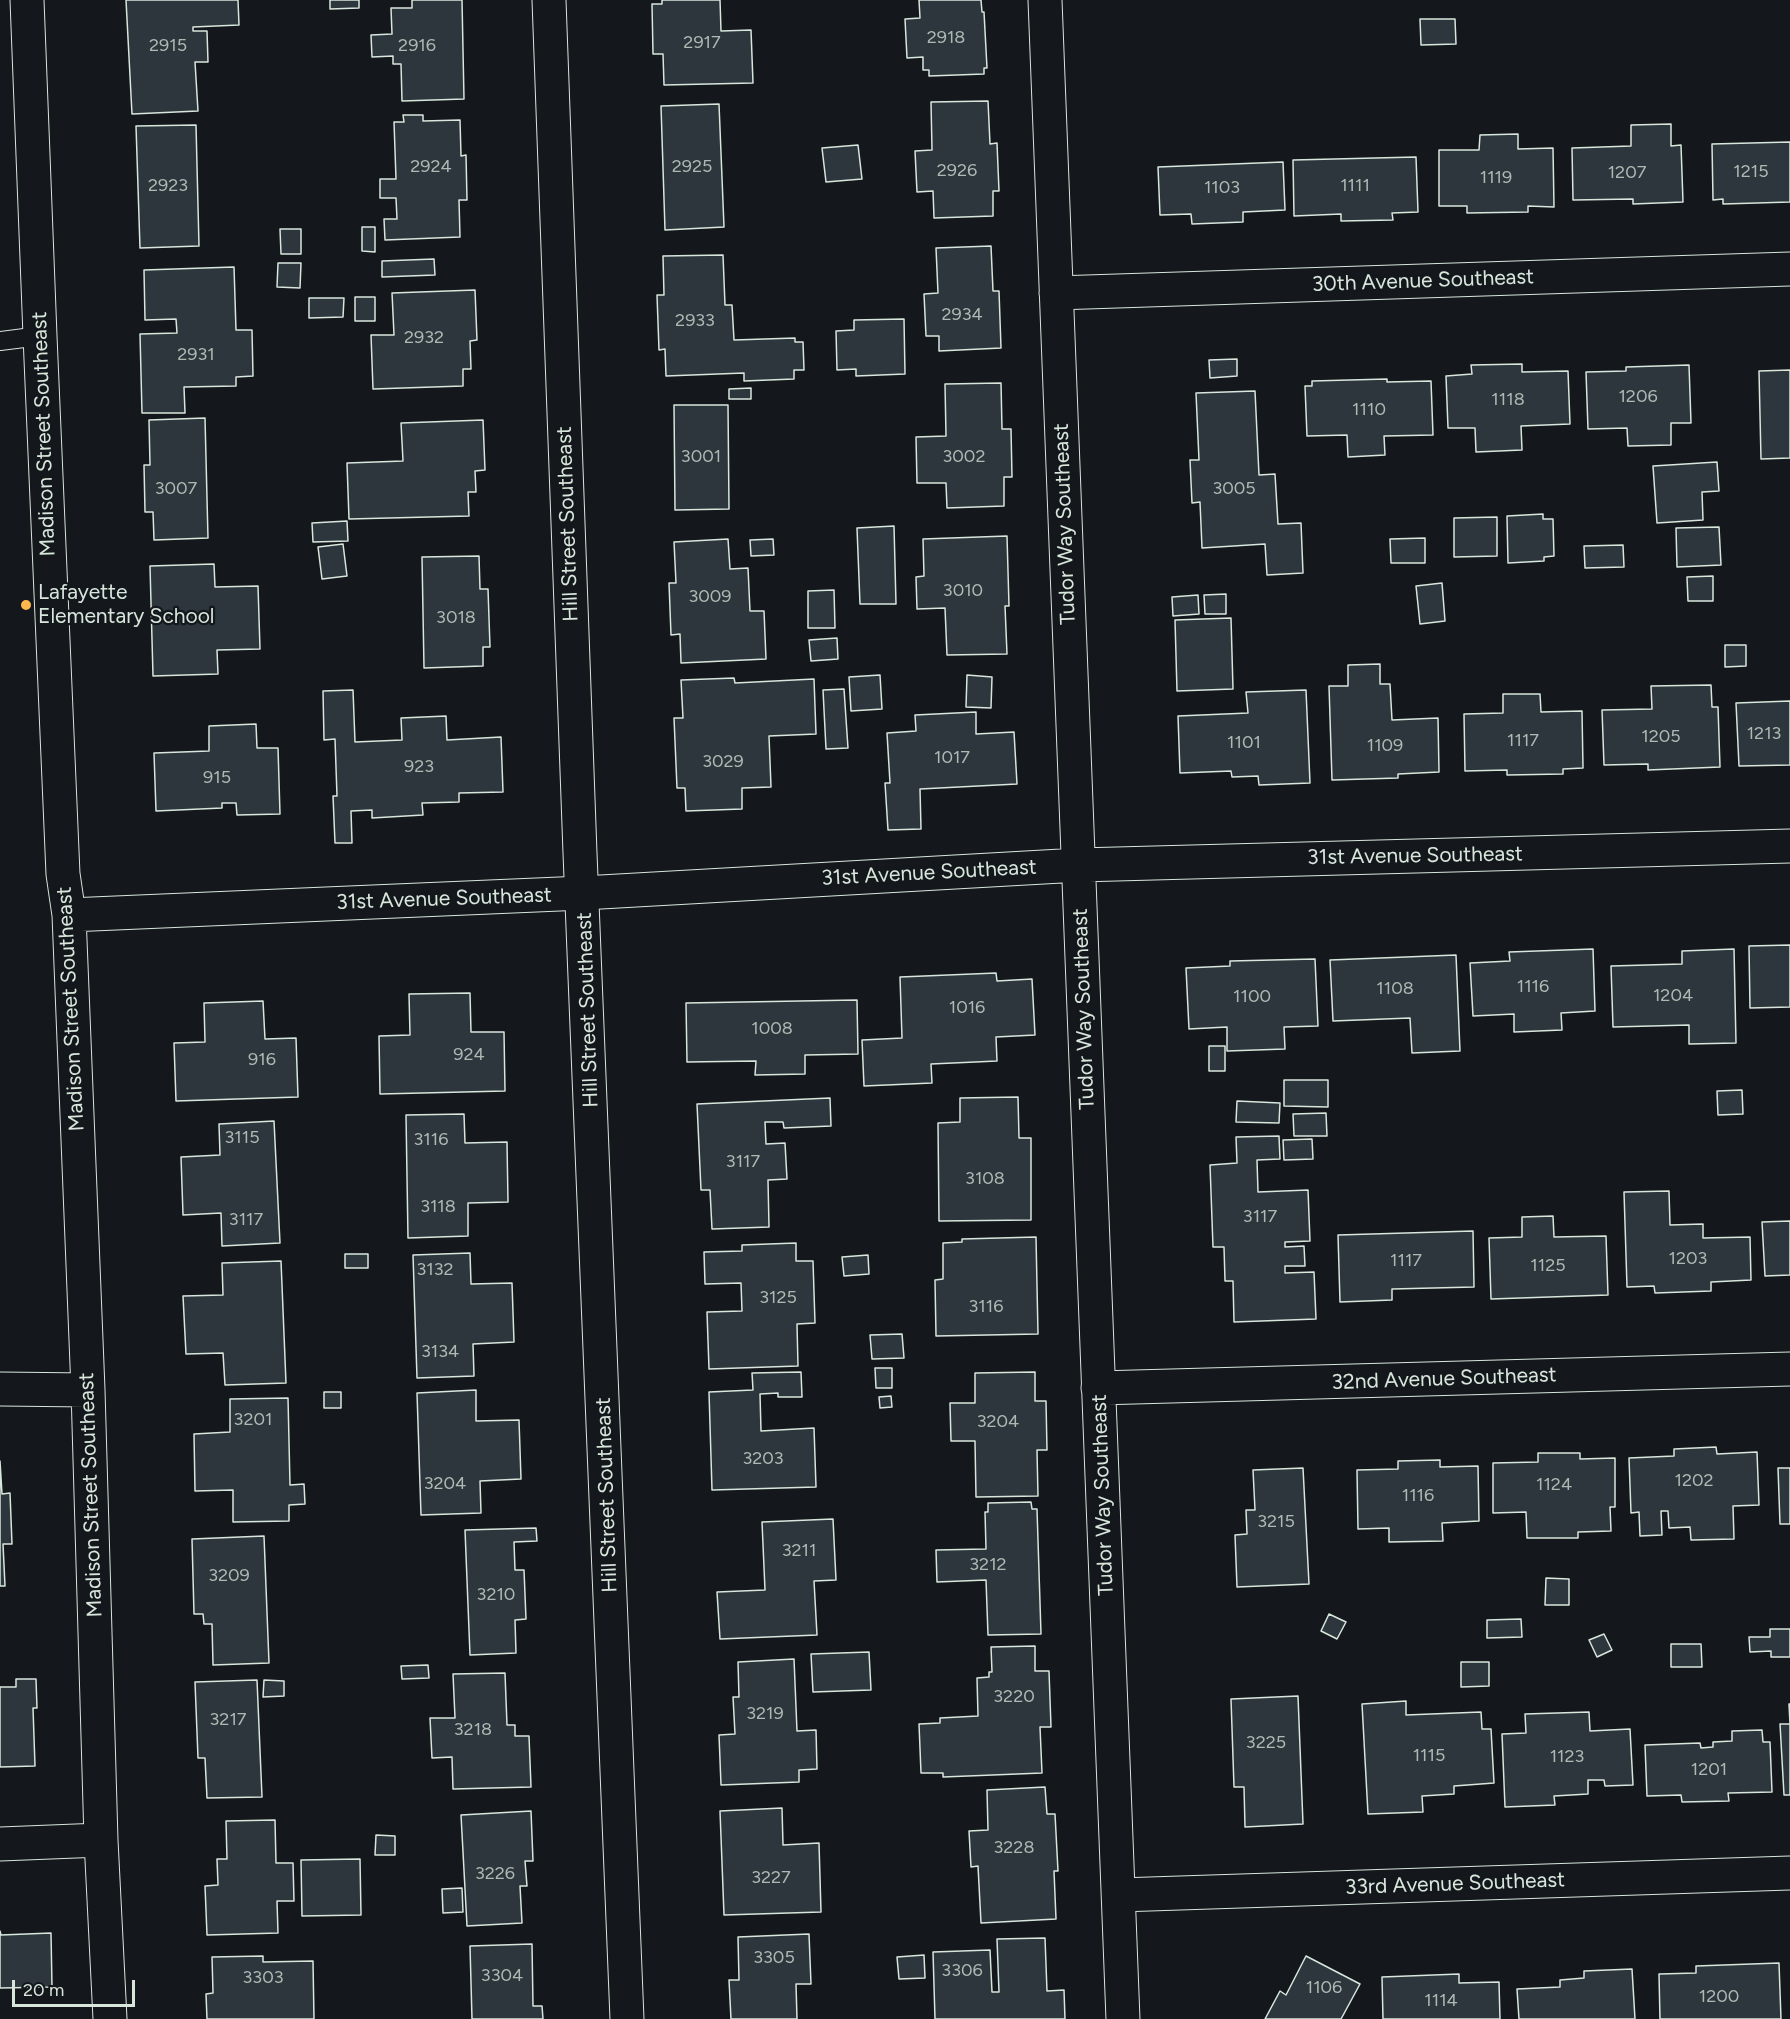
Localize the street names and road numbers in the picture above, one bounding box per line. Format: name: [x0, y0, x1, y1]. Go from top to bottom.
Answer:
street label: 30th Avenue Southeast: [1311, 265, 1535, 297]
street label: Madison Street Southeast: [27, 311, 61, 557]
street label: Tudor Way Southeast: [1049, 423, 1081, 625]
street label: Hill Street Southeast: [552, 426, 584, 622]
street label: 31st Avenue Southeast: [1307, 842, 1523, 870]
street label: 31st Avenue Southeast: [821, 855, 1037, 891]
street label: 31st Avenue Southeast: [336, 883, 552, 915]
street label: Madison Street Southeast: [52, 886, 90, 1132]
street label: Tudor Way Southeast: [1068, 908, 1100, 1110]
street label: Hill Street Southeast: [572, 912, 604, 1108]
street label: 32nd Avenue Southeast: [1331, 1362, 1557, 1396]
street label: Madison Street Southeast: [74, 1372, 108, 1618]
street label: Tudor Way Southeast: [1087, 1394, 1119, 1596]
street label: Hill Street Southeast: [591, 1397, 623, 1593]
street label: 33rd Avenue Southeast: [1345, 1868, 1565, 1900]

